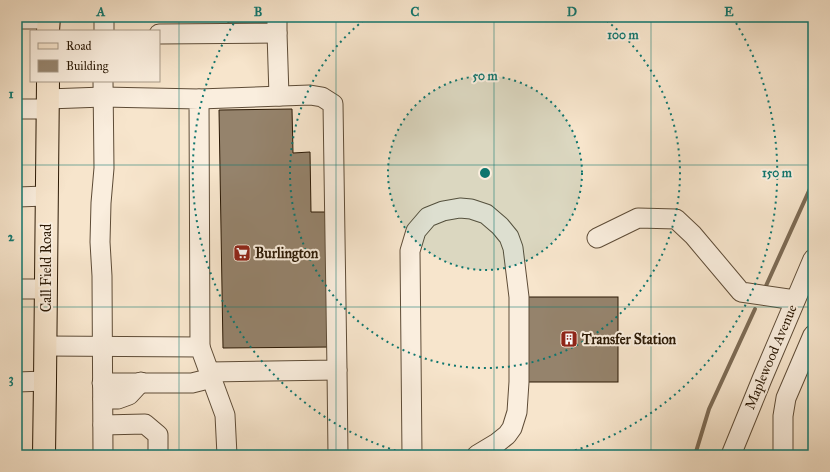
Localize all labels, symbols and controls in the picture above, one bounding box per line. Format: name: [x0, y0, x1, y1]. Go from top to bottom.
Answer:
text: A: [96, 4, 106, 20]
text: B: [254, 4, 263, 20]
text: C: [411, 4, 420, 20]
text: D: [567, 4, 577, 20]
text: E: [724, 4, 734, 20]
text: 100 m: [607, 28, 640, 42]
legend: [30, 30, 160, 82]
text: Road: [66, 39, 92, 53]
text: Building: [66, 59, 109, 74]
text: 50 m: [472, 69, 499, 83]
text: 1: [8, 86, 14, 102]
centre of rings: [478, 166, 492, 180]
text: 150 m: [762, 166, 793, 180]
street label: Call Field Road: [38, 224, 55, 312]
text: 2: [8, 229, 15, 245]
supermarket icon: Burlington: [232, 243, 252, 263]
place label: Burlington: [255, 245, 319, 263]
street label: Maplewood Avenue: [741, 302, 801, 412]
building icon: Transfer Station: [559, 329, 579, 349]
place label: Transfer Station: [581, 331, 677, 348]
text: 3: [8, 371, 14, 387]

